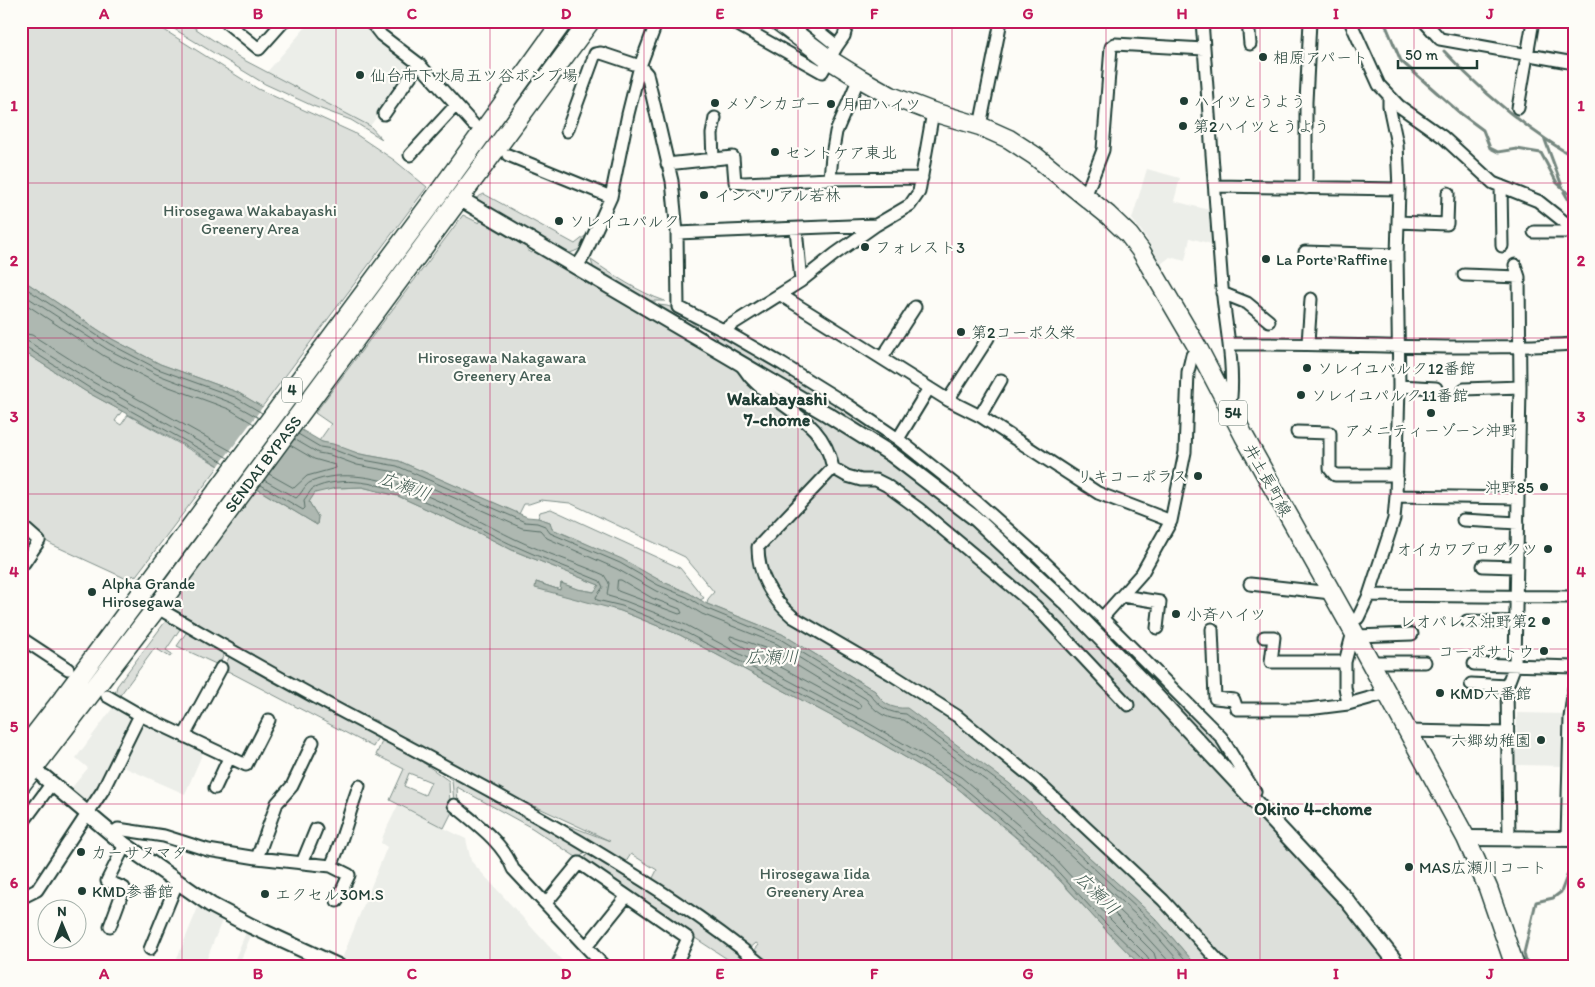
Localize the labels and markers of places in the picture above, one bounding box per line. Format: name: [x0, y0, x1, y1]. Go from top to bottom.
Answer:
place label: 相原アパート: [1273, 48, 1368, 67]
marker: 相原アパート: [1257, 51, 1269, 63]
place label: 仙台市下水局五ツ谷ポンプ場: [370, 66, 578, 85]
marker: 仙台市下水局五ツ谷ポンプ場: [354, 69, 366, 81]
place label: ハイツとうよう: [1194, 92, 1306, 111]
place label: メゾンカゴー: [725, 94, 821, 113]
place label: 月田ハイツ: [841, 95, 921, 114]
marker: ハイツとうよう: [1178, 95, 1190, 107]
marker: メゾンカゴー: [709, 97, 721, 109]
marker: 月田ハイツ: [825, 98, 837, 110]
place label: 第2ハイツとうよう: [1193, 117, 1329, 136]
marker: 第2ハイツとうよう: [1177, 120, 1189, 132]
place label: セントケア東北: [785, 143, 897, 162]
marker: セントケア東北: [769, 146, 781, 158]
place label: インペリアル若林: [714, 186, 841, 205]
marker: インペリアル若林: [698, 189, 710, 201]
place label: ソレイユパルク: [569, 212, 680, 231]
marker: ソレイユパルク: [553, 215, 565, 227]
place label: フォレスト3: [875, 238, 965, 257]
marker: フォレスト3: [859, 241, 871, 253]
place label: La Porte Raffine: [1276, 250, 1388, 269]
marker: La Porte Raffine: [1260, 253, 1272, 265]
place label: 第2コーポ久栄: [971, 323, 1075, 342]
marker: 第2コーポ久栄: [955, 326, 967, 338]
place label: ソレイユパルク12番館: [1317, 359, 1476, 378]
marker: ソレイユパルク12番館: [1301, 362, 1313, 374]
place label: ソレイユパルク11番館: [1311, 386, 1469, 405]
marker: ソレイユパルク11番館: [1295, 389, 1307, 401]
marker: アメニティーゾーン沖野: [1425, 407, 1437, 419]
place label: アメニティーゾーン沖野: [1344, 421, 1518, 440]
place label: リキコーポラス: [1077, 467, 1188, 486]
marker: リキコーポラス: [1192, 470, 1204, 482]
place label: 沖野85: [1485, 478, 1534, 497]
marker: 沖野85: [1538, 481, 1550, 493]
place label: オイカワプロダクツ: [1396, 540, 1538, 559]
marker: オイカワプロダクツ: [1542, 543, 1554, 555]
place label: Alpha Grande Hirosegawa: [102, 574, 196, 611]
marker: Alpha Grande Hirosegawa: [86, 586, 98, 598]
place label: 小斉ハイツ: [1186, 605, 1266, 624]
marker: 小斉ハイツ: [1170, 608, 1182, 620]
place label: レオパレス沖野第2: [1400, 612, 1537, 631]
marker: レオパレス沖野第2: [1540, 615, 1552, 627]
place label: コーポサトウ: [1438, 642, 1534, 661]
marker: コーポサトウ: [1538, 645, 1550, 657]
place label: KMD六番館: [1450, 684, 1532, 703]
marker: KMD六番館: [1434, 687, 1446, 699]
place label: 六郷幼稚園: [1451, 731, 1531, 750]
marker: 六郷幼稚園: [1535, 734, 1547, 746]
place label: カーサヌマタ: [91, 843, 188, 862]
marker: カーサヌマタ: [75, 846, 87, 858]
place label: MAS広瀬川コート: [1419, 858, 1547, 877]
marker: MAS広瀬川コート: [1403, 861, 1415, 873]
place label: KMD参番館: [92, 882, 174, 901]
marker: KMD参番館: [76, 885, 88, 897]
place label: エクセル30M.S: [275, 885, 384, 904]
marker: エクセル30M.S: [259, 888, 271, 900]

